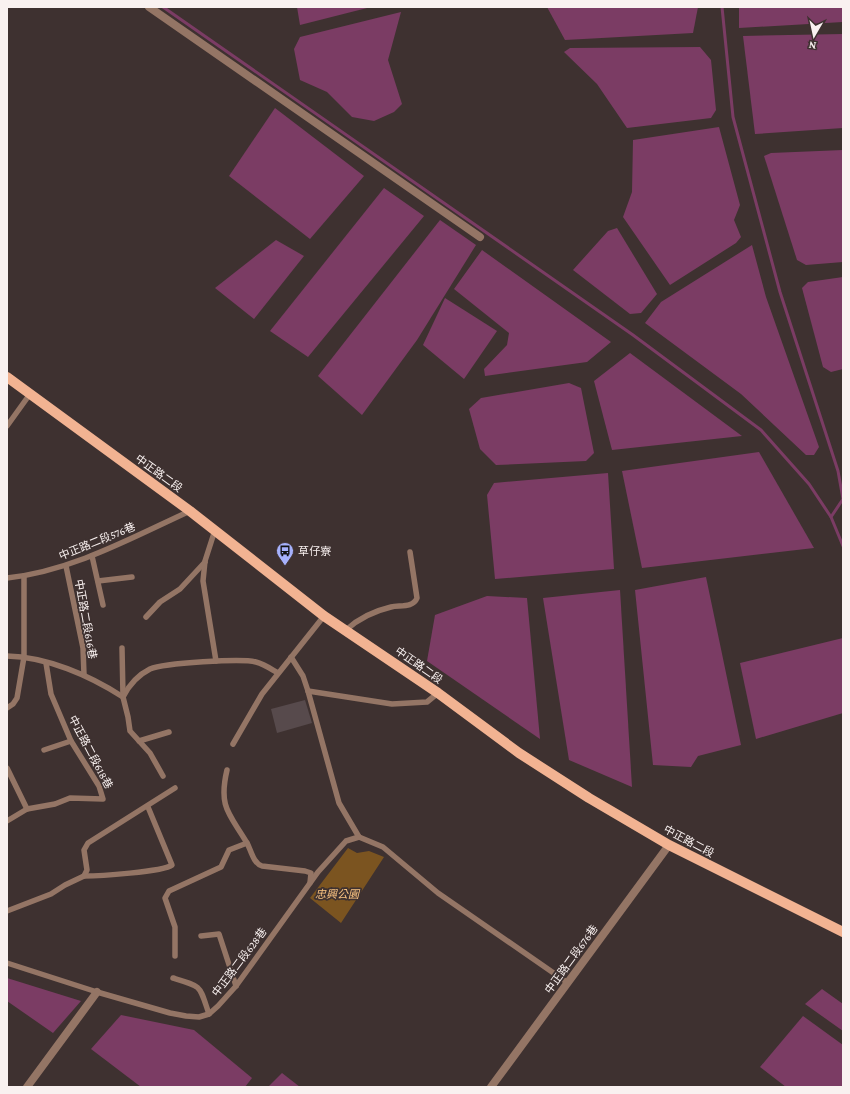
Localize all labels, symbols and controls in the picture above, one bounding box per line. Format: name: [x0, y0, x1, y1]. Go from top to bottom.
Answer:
north arrow: [794, 16, 834, 56]
text: N: [807, 39, 817, 52]
street label: 中正路二段: [133, 452, 185, 494]
street label: 中正路二段576巷: [57, 520, 137, 562]
bus stop icon: 草仔寮: [275, 541, 295, 566]
place label: 草仔寮: [298, 545, 331, 557]
street label: 中正路二段616巷: [73, 578, 99, 660]
street label: 中正路二段: [393, 644, 445, 686]
street label: 中正路二段618巷: [67, 713, 115, 791]
street label: 中正路二段: [662, 823, 716, 859]
park label: 忠興公園: [315, 888, 361, 900]
street label: 中正路二段676巷: [542, 922, 600, 996]
street label: 中正路二段628巷: [209, 925, 269, 999]

